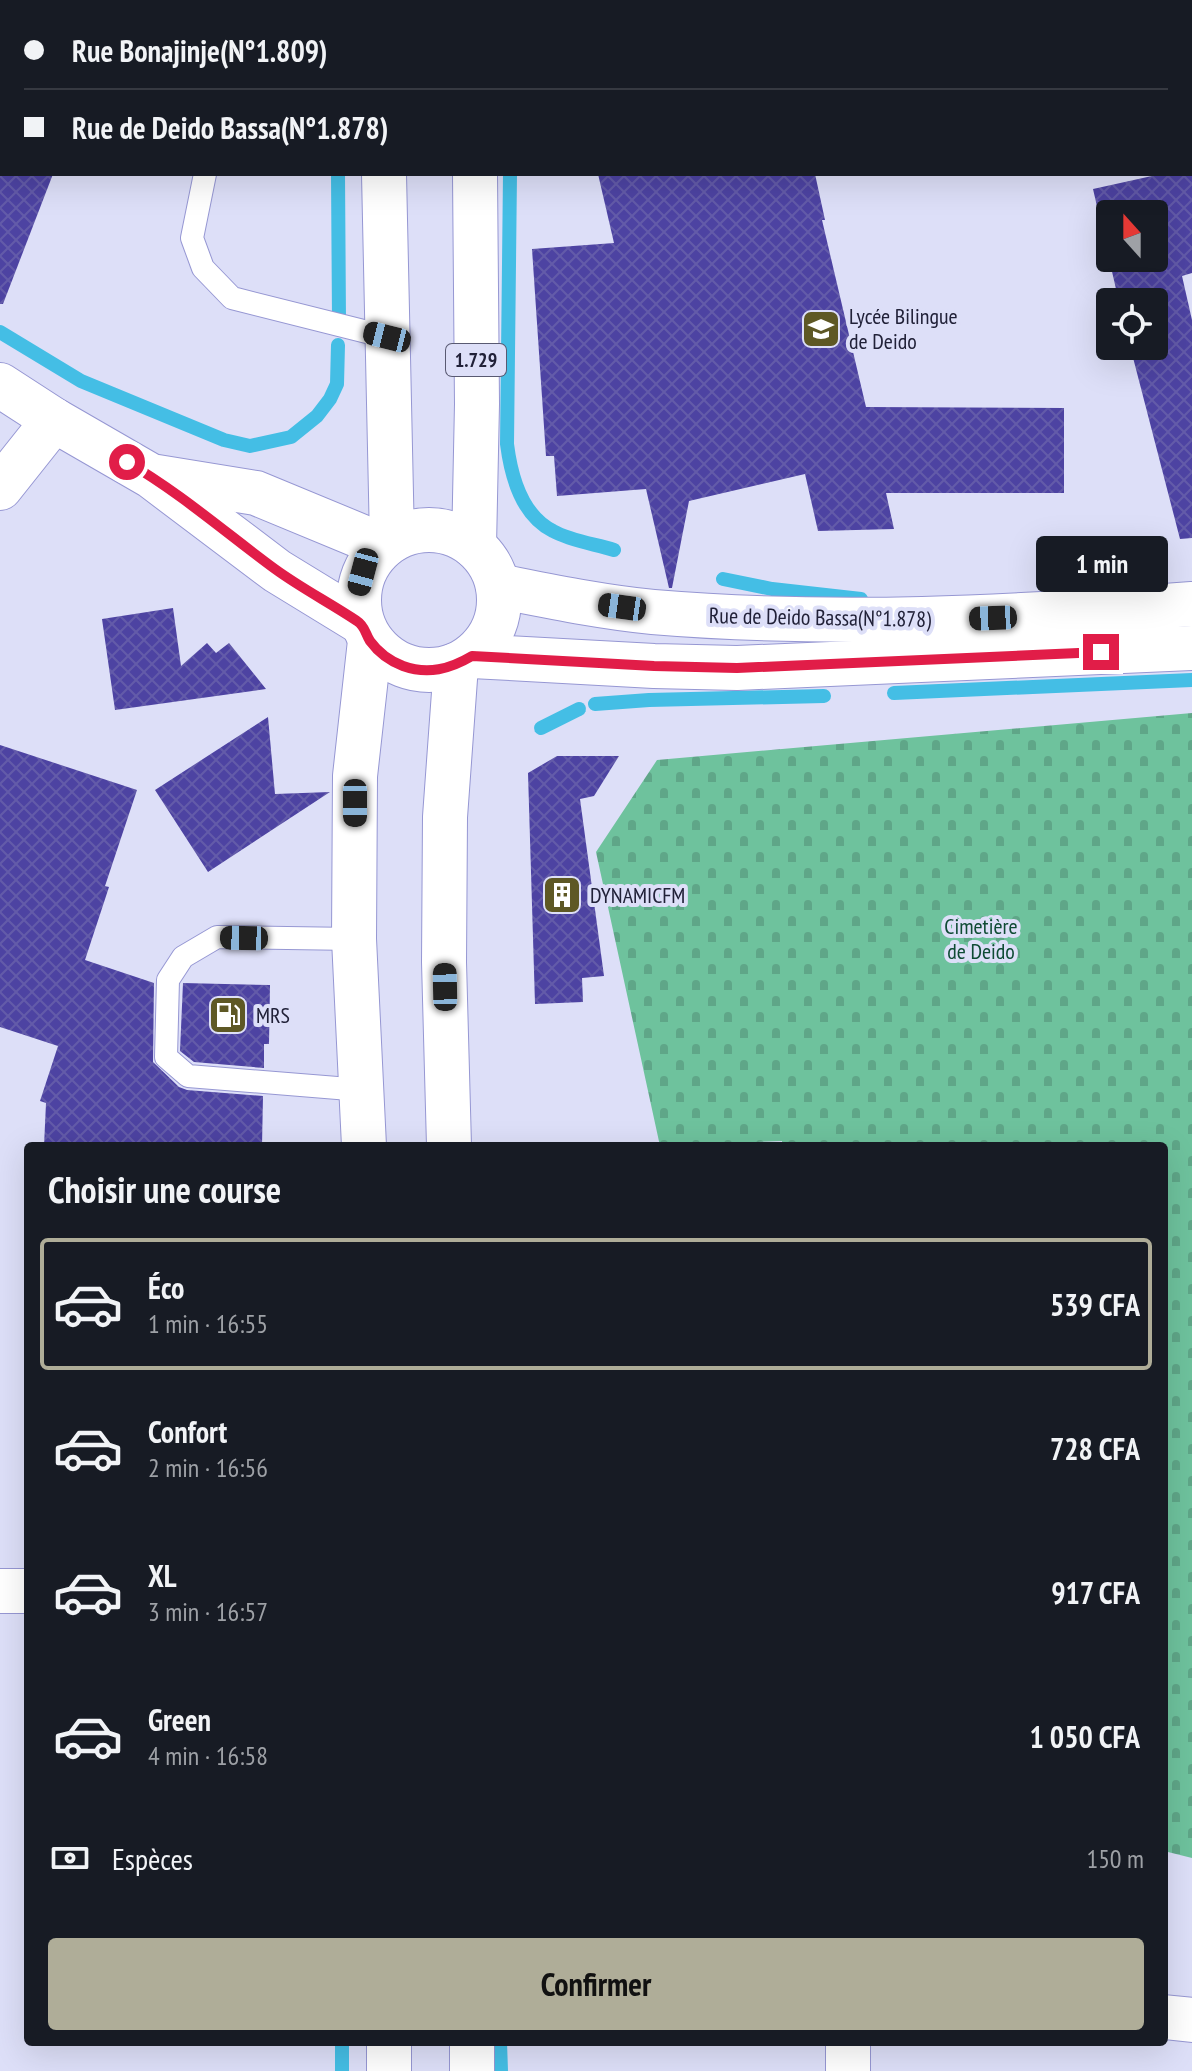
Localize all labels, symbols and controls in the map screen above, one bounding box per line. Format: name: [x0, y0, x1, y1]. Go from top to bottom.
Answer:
text: Rue Bonajinje(N°1.809): [72, 31, 327, 70]
text: Rue de Deido Bassa(N°1.878): [72, 108, 388, 147]
north arrow: [1096, 200, 1168, 272]
map controls: [1096, 200, 1168, 360]
button: locate: [1096, 288, 1168, 360]
place label: Lycée Bilingue de Deido: [849, 302, 958, 355]
school or university icon: Lycée Bilingue de Deido: [800, 308, 842, 350]
car: [361, 320, 413, 354]
road number: 1.729: [446, 344, 506, 376]
route start: [109, 444, 145, 480]
callout: 1 min: [1035, 536, 1167, 592]
car: [345, 546, 381, 598]
text: 1 min: [1076, 547, 1128, 580]
car: [597, 592, 647, 622]
street label: Rue de Deido Bassa(N°1.878): [709, 601, 932, 633]
car: [969, 605, 1017, 631]
route end: [1083, 634, 1119, 670]
car: [343, 779, 367, 827]
building icon: DYNAMICFM: [541, 874, 583, 916]
place label: DYNAMICFM: [590, 881, 685, 909]
park label: Cimetière de Deido: [944, 912, 1018, 965]
car: [220, 926, 268, 950]
car: [433, 963, 457, 1011]
fuel station icon: MRS: [207, 994, 249, 1036]
place label: MRS: [256, 1001, 290, 1029]
text: Choisir une course: [48, 1166, 281, 1213]
icon: car: [52, 1268, 124, 1340]
text: Éco: [148, 1268, 184, 1307]
text: 539 CFA: [1050, 1285, 1140, 1324]
text: 1 min · 16:55: [148, 1307, 268, 1340]
icon: car: [52, 1412, 124, 1484]
text: Confort: [148, 1412, 227, 1451]
text: 728 CFA: [1050, 1429, 1140, 1468]
text: 2 min · 16:56: [148, 1451, 268, 1484]
icon: car: [52, 1556, 124, 1628]
text: XL: [148, 1556, 177, 1595]
text: 917 CFA: [1051, 1573, 1140, 1612]
text: 3 min · 16:57: [148, 1595, 268, 1628]
icon: car: [52, 1700, 124, 1772]
text: Green: [148, 1700, 211, 1739]
text: 1 050 CFA: [1029, 1717, 1140, 1756]
text: 4 min · 16:58: [148, 1739, 268, 1772]
icon: cash: [48, 1836, 92, 1880]
text: Espèces: [112, 1839, 193, 1878]
text: 150 m: [1086, 1842, 1144, 1875]
button: Confirmer: [48, 1938, 1144, 2030]

